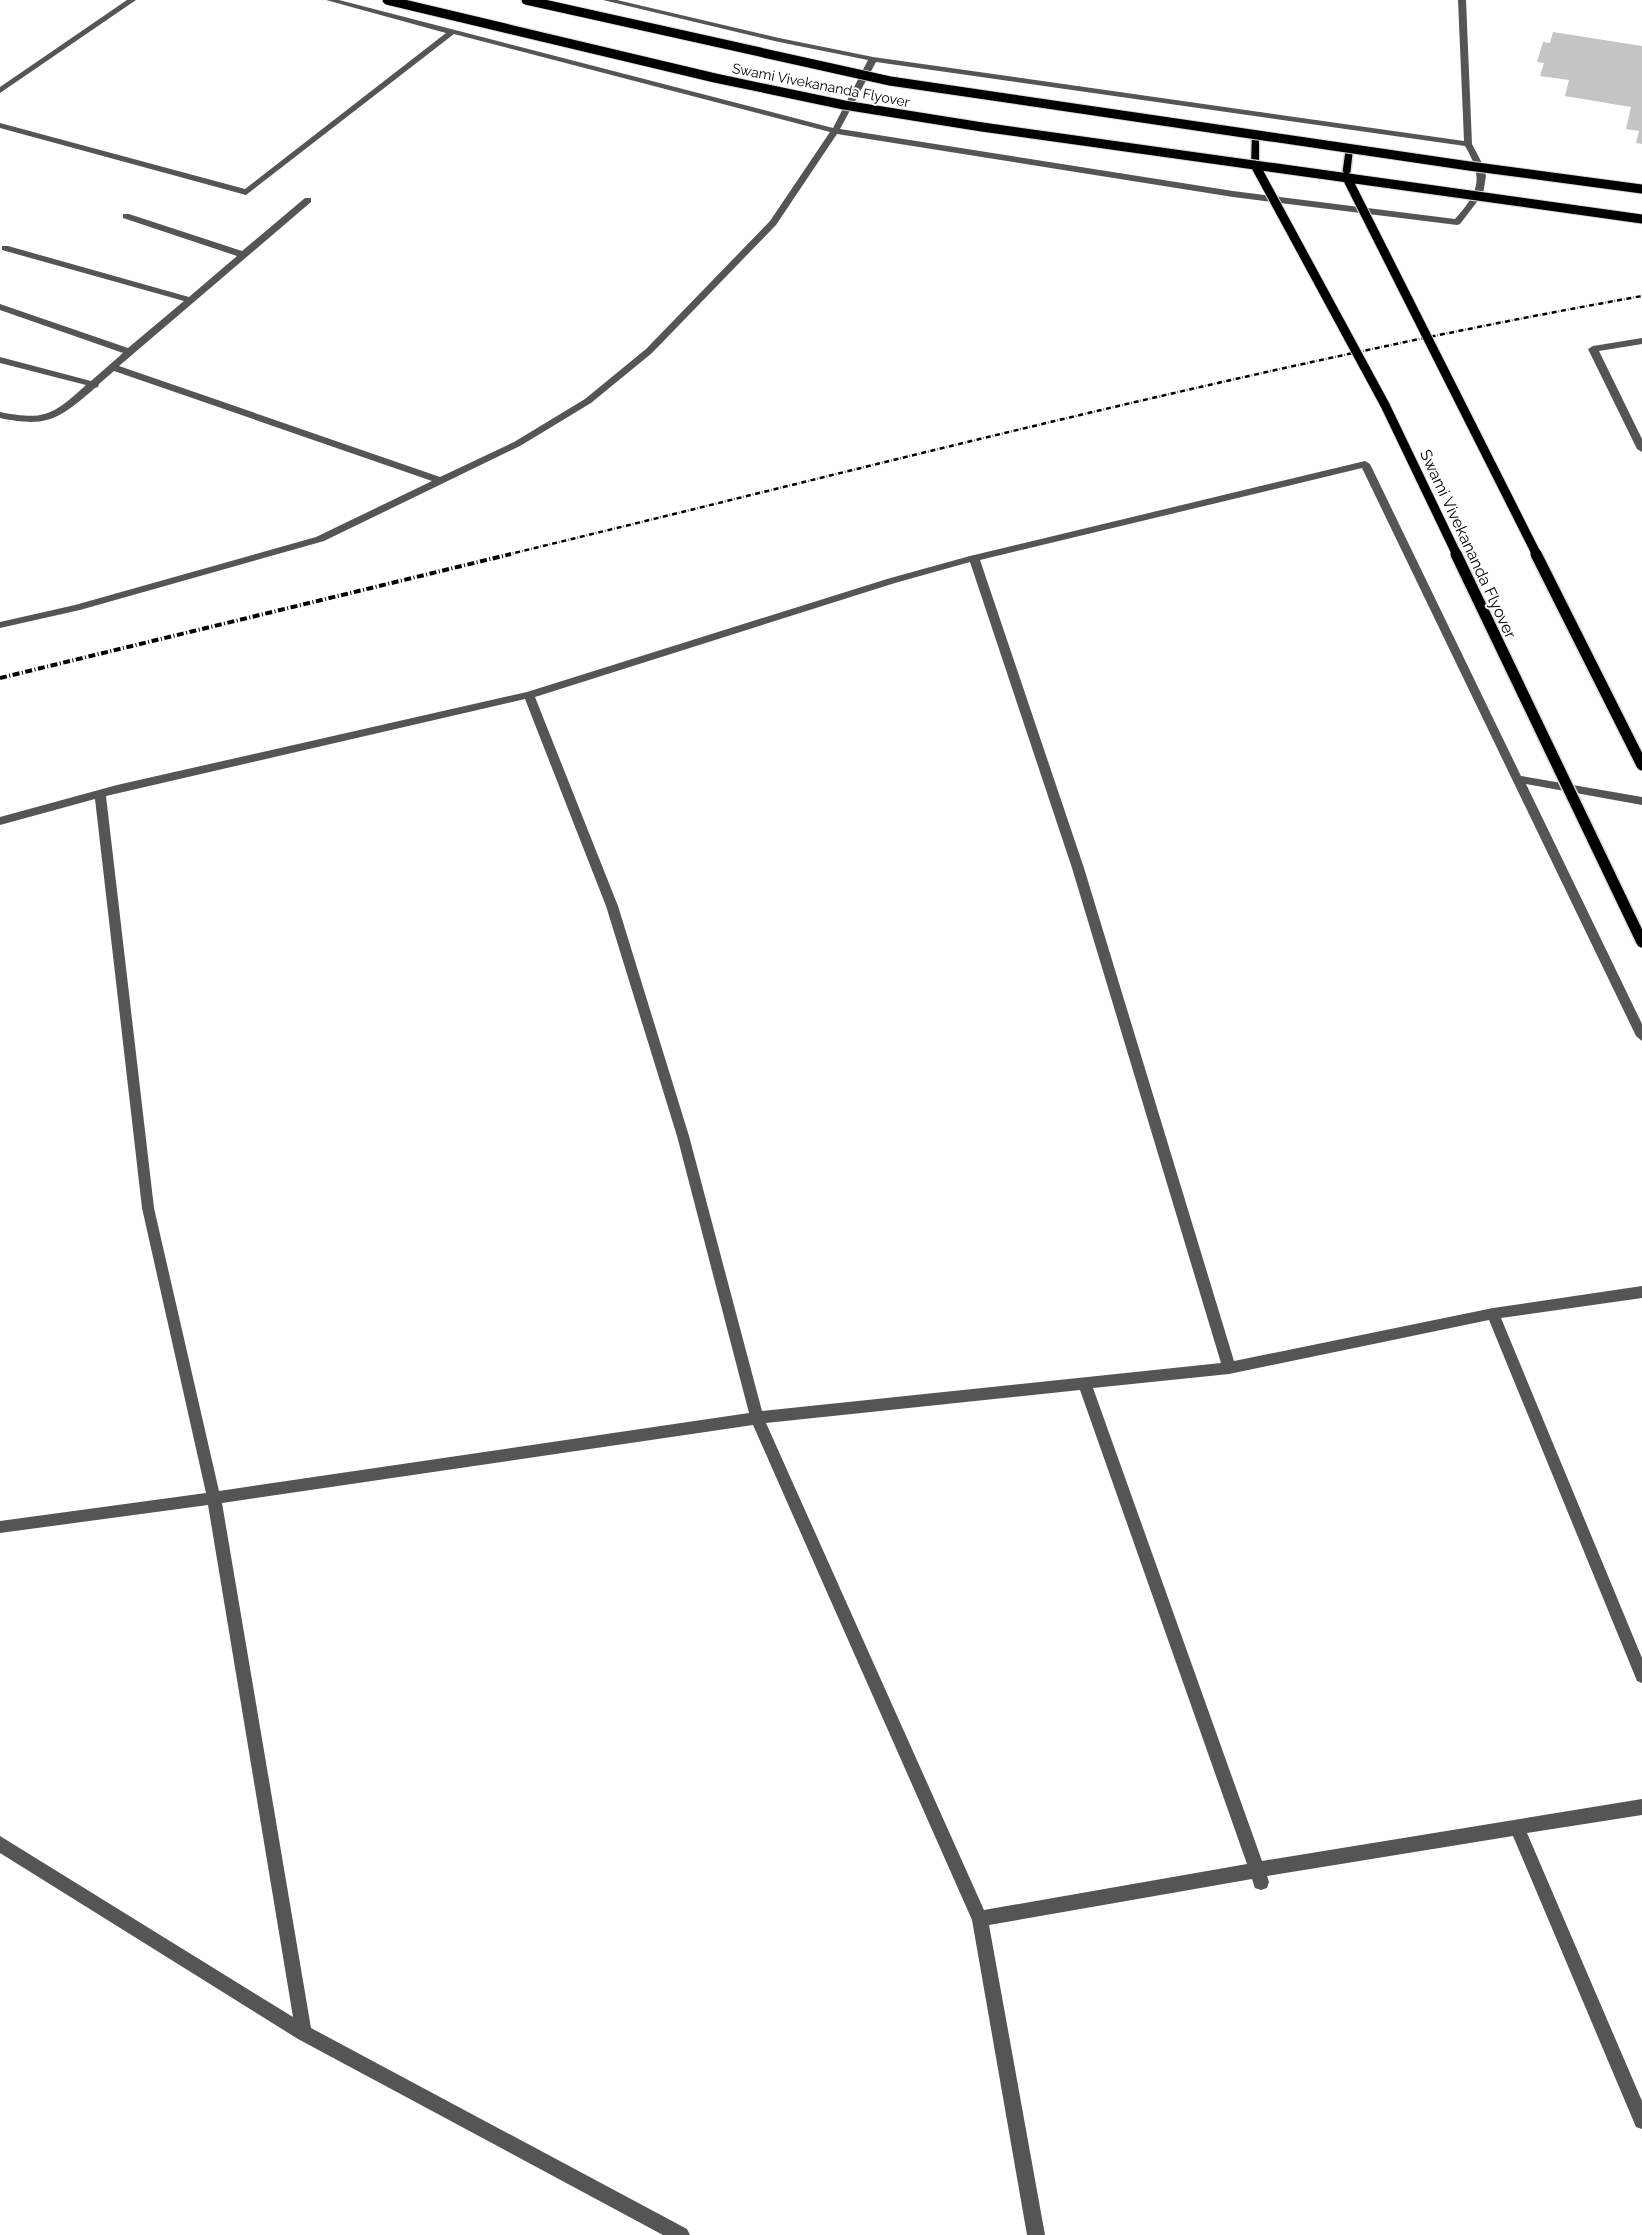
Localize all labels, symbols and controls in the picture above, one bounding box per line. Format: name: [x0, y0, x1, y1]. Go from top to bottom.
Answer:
street label: Swami Vivekananda Flyover: [731, 60, 911, 110]
street label: Swami Vivekananda Flyover: [1416, 446, 1520, 642]

